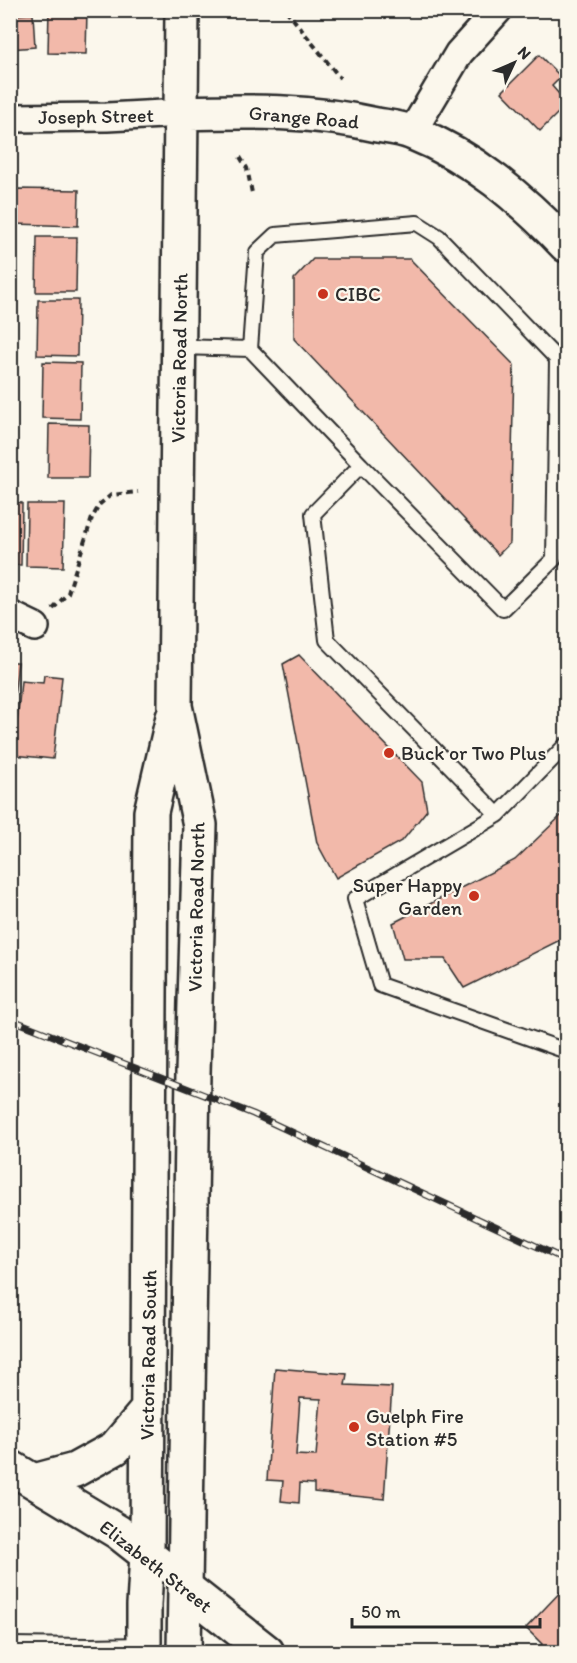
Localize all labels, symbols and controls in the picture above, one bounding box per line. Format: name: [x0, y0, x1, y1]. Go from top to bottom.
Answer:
north arrow: [484, 33, 544, 93]
text: N: [514, 42, 535, 63]
street label: Grange Road: [248, 100, 360, 134]
street label: Joseph Street: [38, 103, 154, 129]
street label: Victoria Road North: [166, 273, 192, 443]
place label: CIBC: [335, 282, 381, 306]
marker: CIBC: [316, 287, 330, 301]
place label: Buck or Two Plus: [401, 741, 546, 765]
marker: Buck or Two Plus: [382, 746, 396, 760]
street label: Victoria Road North: [183, 822, 209, 992]
place label: Super Happy Garden: [353, 873, 463, 920]
marker: Super Happy Garden: [467, 889, 481, 903]
street label: Victoria Road South: [135, 1269, 161, 1440]
place label: Guelph Fire Station #5: [366, 1404, 464, 1451]
marker: Guelph Fire Station #5: [347, 1420, 361, 1434]
street label: Elizabeth Street: [95, 1515, 218, 1618]
scale bar: [352, 1591, 540, 1629]
text: 50 m: [361, 1601, 401, 1623]

